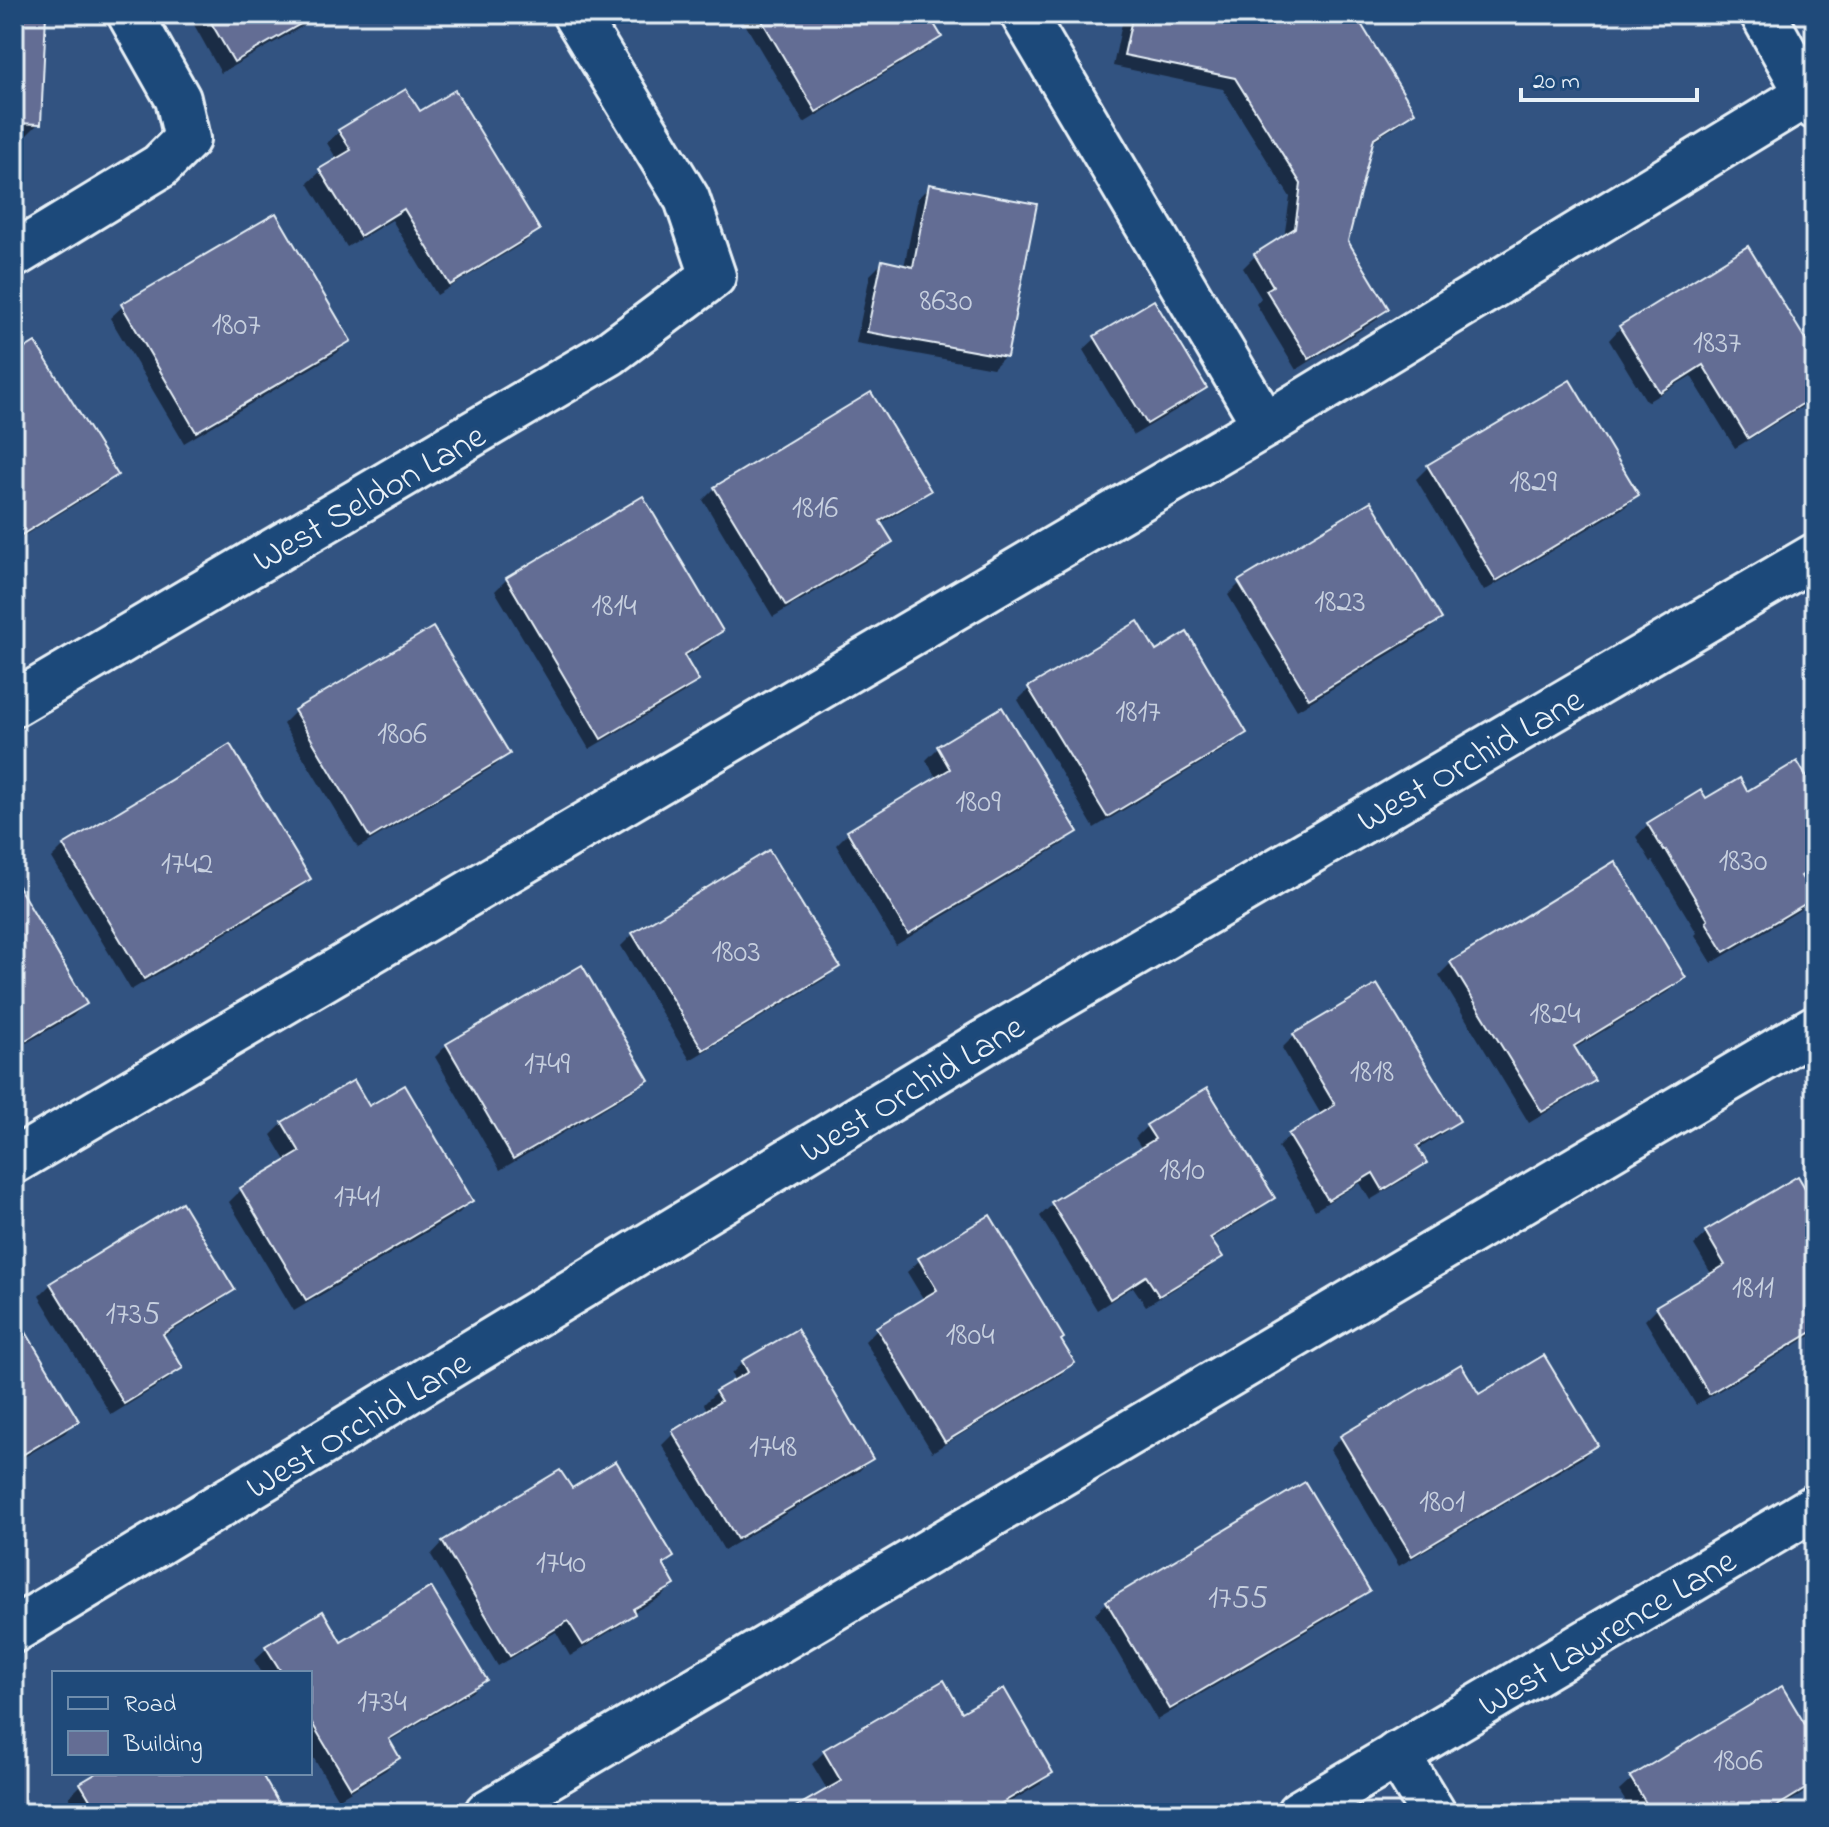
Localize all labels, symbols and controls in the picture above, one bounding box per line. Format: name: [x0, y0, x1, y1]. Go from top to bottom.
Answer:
scale bar: [1521, 52, 1697, 102]
text: 20 m: [1533, 65, 1580, 100]
house number: 8630: [919, 279, 973, 326]
house number: 1807: [211, 303, 261, 350]
house number: 1837: [1693, 321, 1741, 368]
street label: West Seldon Lane: [244, 411, 497, 588]
house number: 1829: [1509, 460, 1557, 507]
house number: 1816: [792, 486, 838, 533]
house number: 1823: [1314, 580, 1366, 627]
house number: 1814: [591, 584, 637, 631]
street label: West Orchid Lane: [1348, 675, 1595, 848]
house number: 1817: [1115, 690, 1161, 737]
house number: 1806: [377, 712, 427, 759]
house number: 1809: [955, 780, 1001, 827]
house number: 1830: [1718, 839, 1768, 886]
house number: 1742: [161, 842, 213, 889]
house number: 1803: [711, 930, 761, 977]
house number: 1824: [1529, 992, 1581, 1039]
street label: West Orchid Lane: [791, 1002, 1036, 1179]
house number: 1749: [524, 1042, 570, 1089]
house number: 1818: [1350, 1050, 1394, 1097]
house number: 1810: [1159, 1148, 1205, 1195]
house number: 1741: [334, 1175, 380, 1222]
house number: 1811: [1732, 1266, 1774, 1313]
house number: 1735: [106, 1292, 160, 1339]
house number: 1804: [945, 1313, 995, 1360]
street label: West Orchid Lane: [237, 1338, 482, 1515]
house number: 1748: [749, 1425, 797, 1472]
house number: 1801: [1419, 1480, 1465, 1527]
street label: West Lawrence Lane: [1469, 1536, 1748, 1733]
house number: 1740: [536, 1541, 586, 1588]
house number: 1755: [1208, 1576, 1268, 1623]
legend: [52, 1671, 312, 1775]
house number: 1734: [357, 1680, 407, 1727]
text: Road: [124, 1688, 177, 1723]
text: Building: [123, 1728, 203, 1763]
house number: 1806: [1713, 1739, 1763, 1786]

